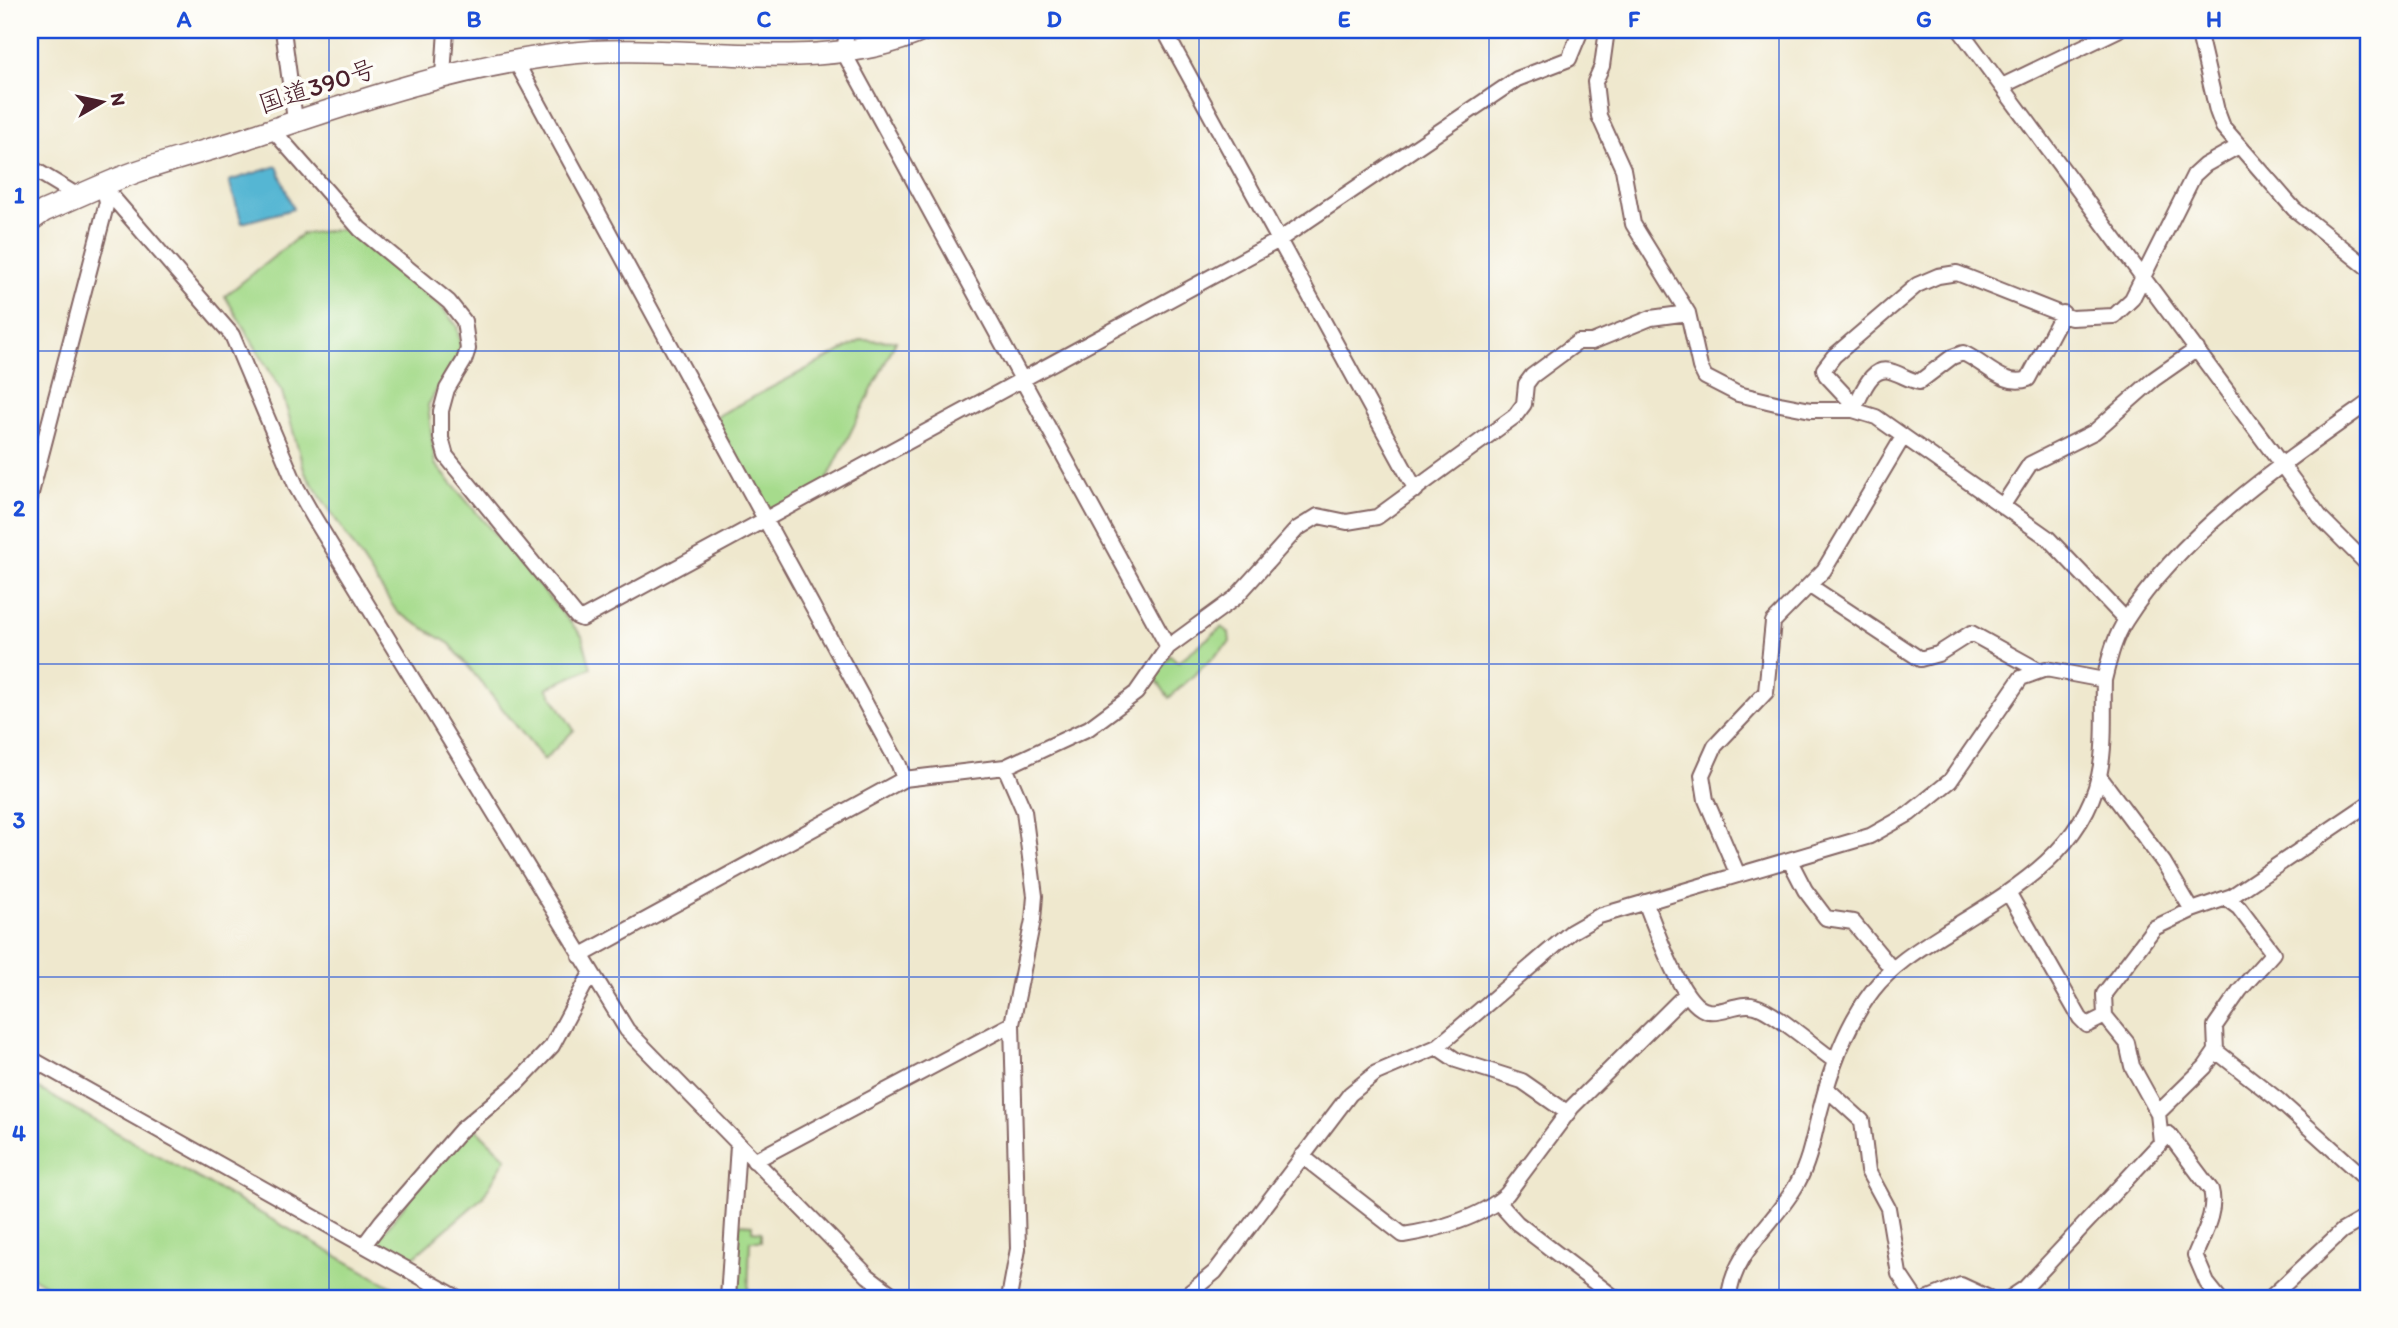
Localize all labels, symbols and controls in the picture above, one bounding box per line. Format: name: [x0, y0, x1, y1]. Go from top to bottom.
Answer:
text: A: [176, 5, 192, 33]
text: B: [467, 5, 482, 33]
text: C: [757, 5, 772, 33]
text: D: [1046, 5, 1062, 33]
text: E: [1338, 5, 1351, 33]
text: F: [1628, 5, 1641, 33]
text: G: [1916, 5, 1932, 33]
text: H: [2206, 5, 2222, 33]
street label: 国道390号: [254, 52, 380, 120]
north arrow: [66, 66, 136, 136]
text: N: [106, 91, 131, 108]
text: 1: [14, 181, 25, 209]
text: 2: [13, 494, 26, 522]
text: 3: [13, 806, 26, 834]
text: 4: [12, 1119, 26, 1147]

